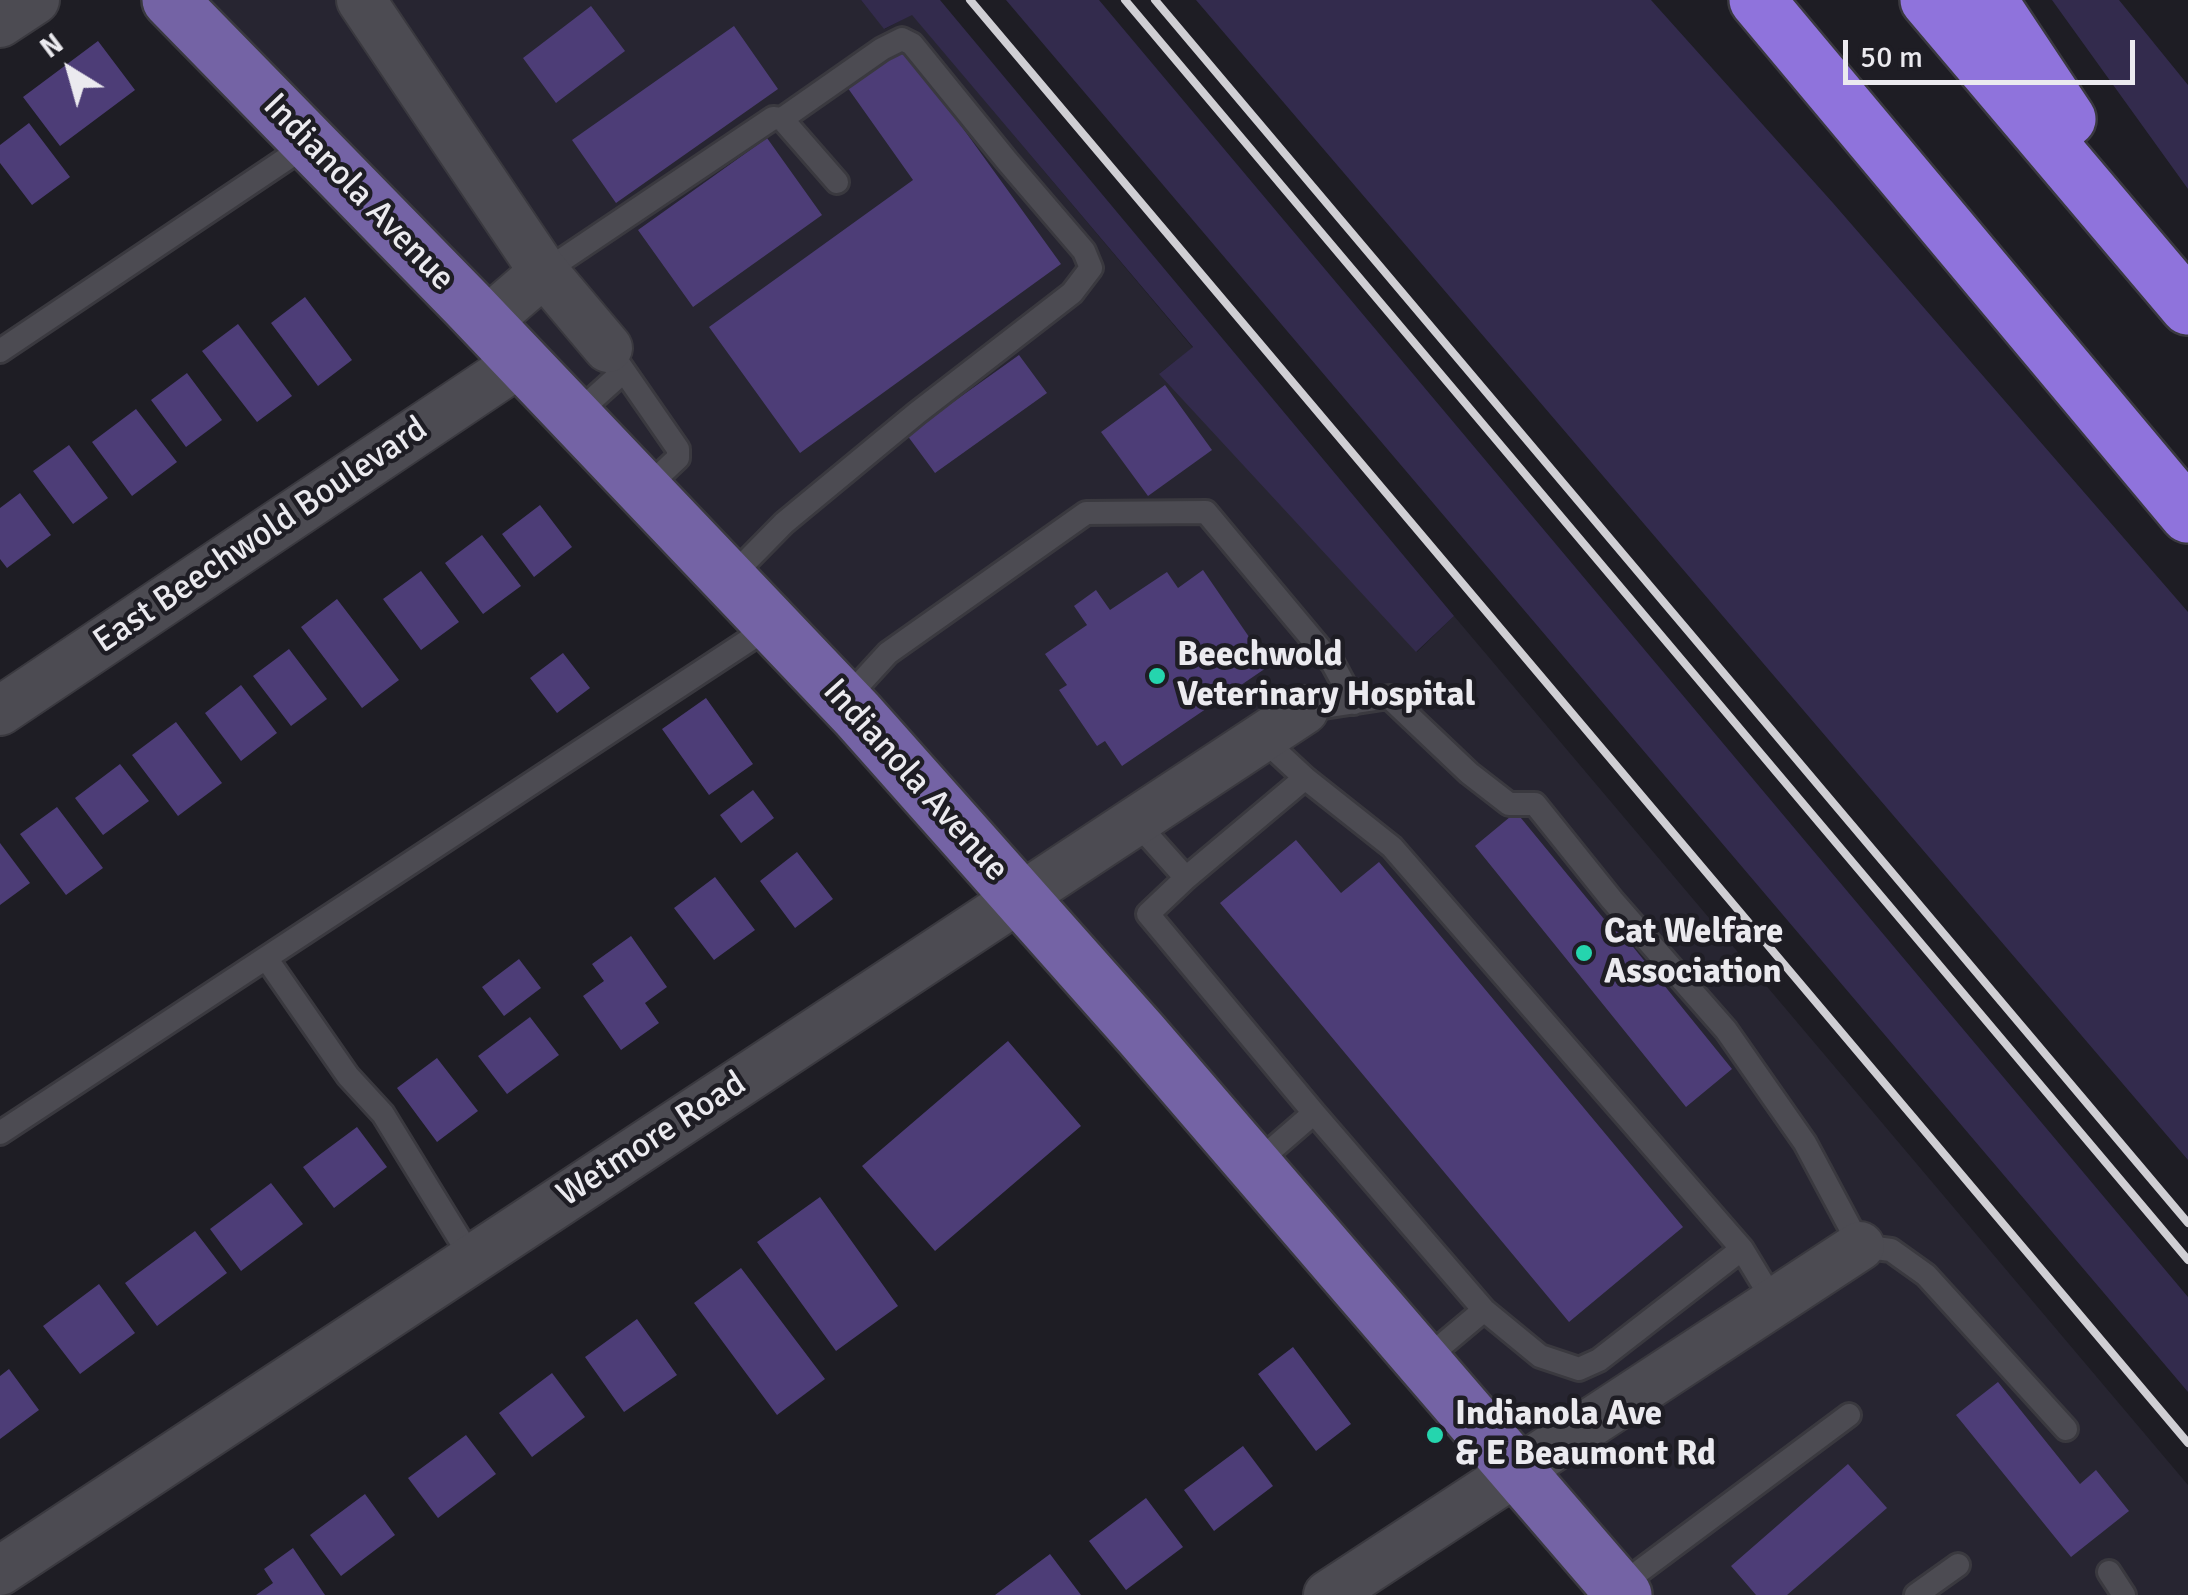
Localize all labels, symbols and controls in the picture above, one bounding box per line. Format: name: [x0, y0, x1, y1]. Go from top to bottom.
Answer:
north arrow: [20, 20, 120, 120]
scale bar: [1848, 20, 2140, 82]
text: N: [34, 27, 70, 65]
text: 50 m: [1860, 39, 1923, 76]
street label: Indianola Avenue: [253, 86, 463, 300]
street label: East Beechwold Boulevard: [86, 409, 436, 663]
place label: Beechwold Veterinary Hospital: [1177, 635, 1475, 717]
marker: Beechwold Veterinary Hospital: [1146, 665, 1168, 687]
street label: Indianola Avenue: [813, 671, 1017, 891]
place label: Cat Welfare Association: [1604, 912, 1783, 994]
marker: Cat Welfare Association: [1573, 942, 1595, 964]
street label: Wetmore Road: [550, 1063, 754, 1217]
place label: Indianola Ave & E Beaumont Rd: [1455, 1394, 1716, 1476]
marker: Indianola Ave & E Beaumont Rd: [1424, 1424, 1446, 1446]

